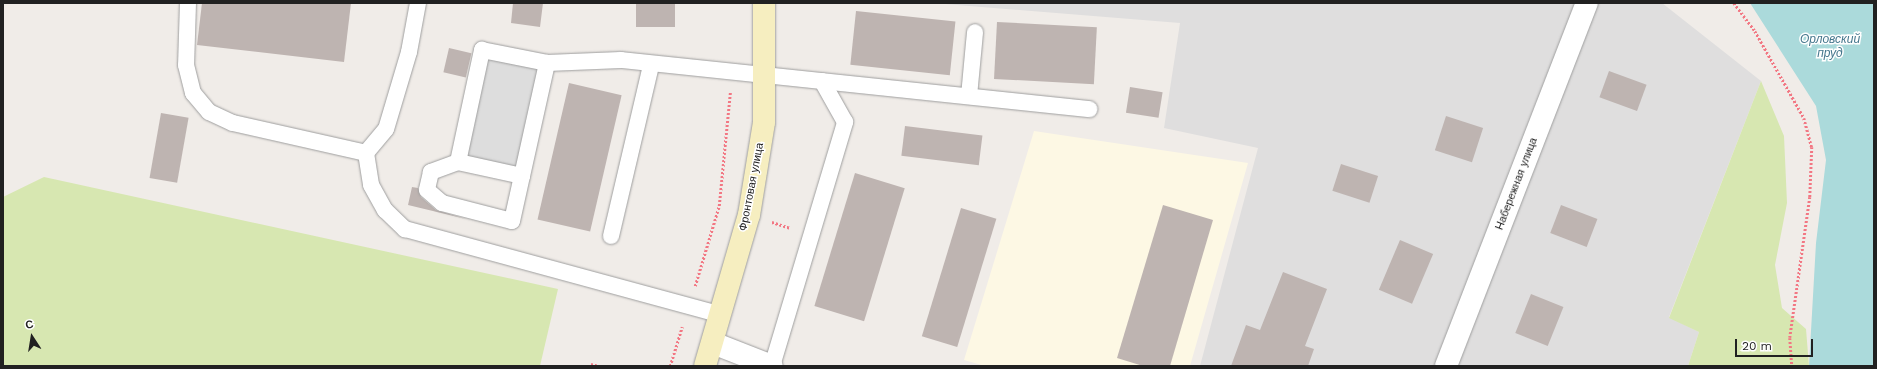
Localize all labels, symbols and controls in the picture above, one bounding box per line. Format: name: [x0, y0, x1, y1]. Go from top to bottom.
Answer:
water label: Орловский пруд: [1800, 33, 1860, 61]
street label: Набережная улица: [1493, 136, 1541, 232]
street label: Фронтовая улица: [737, 142, 767, 232]
north arrow: [12, 317, 52, 357]
text: С: [24, 318, 35, 332]
scale bar: [1737, 331, 1815, 357]
text: 20 m: [1742, 339, 1772, 353]

